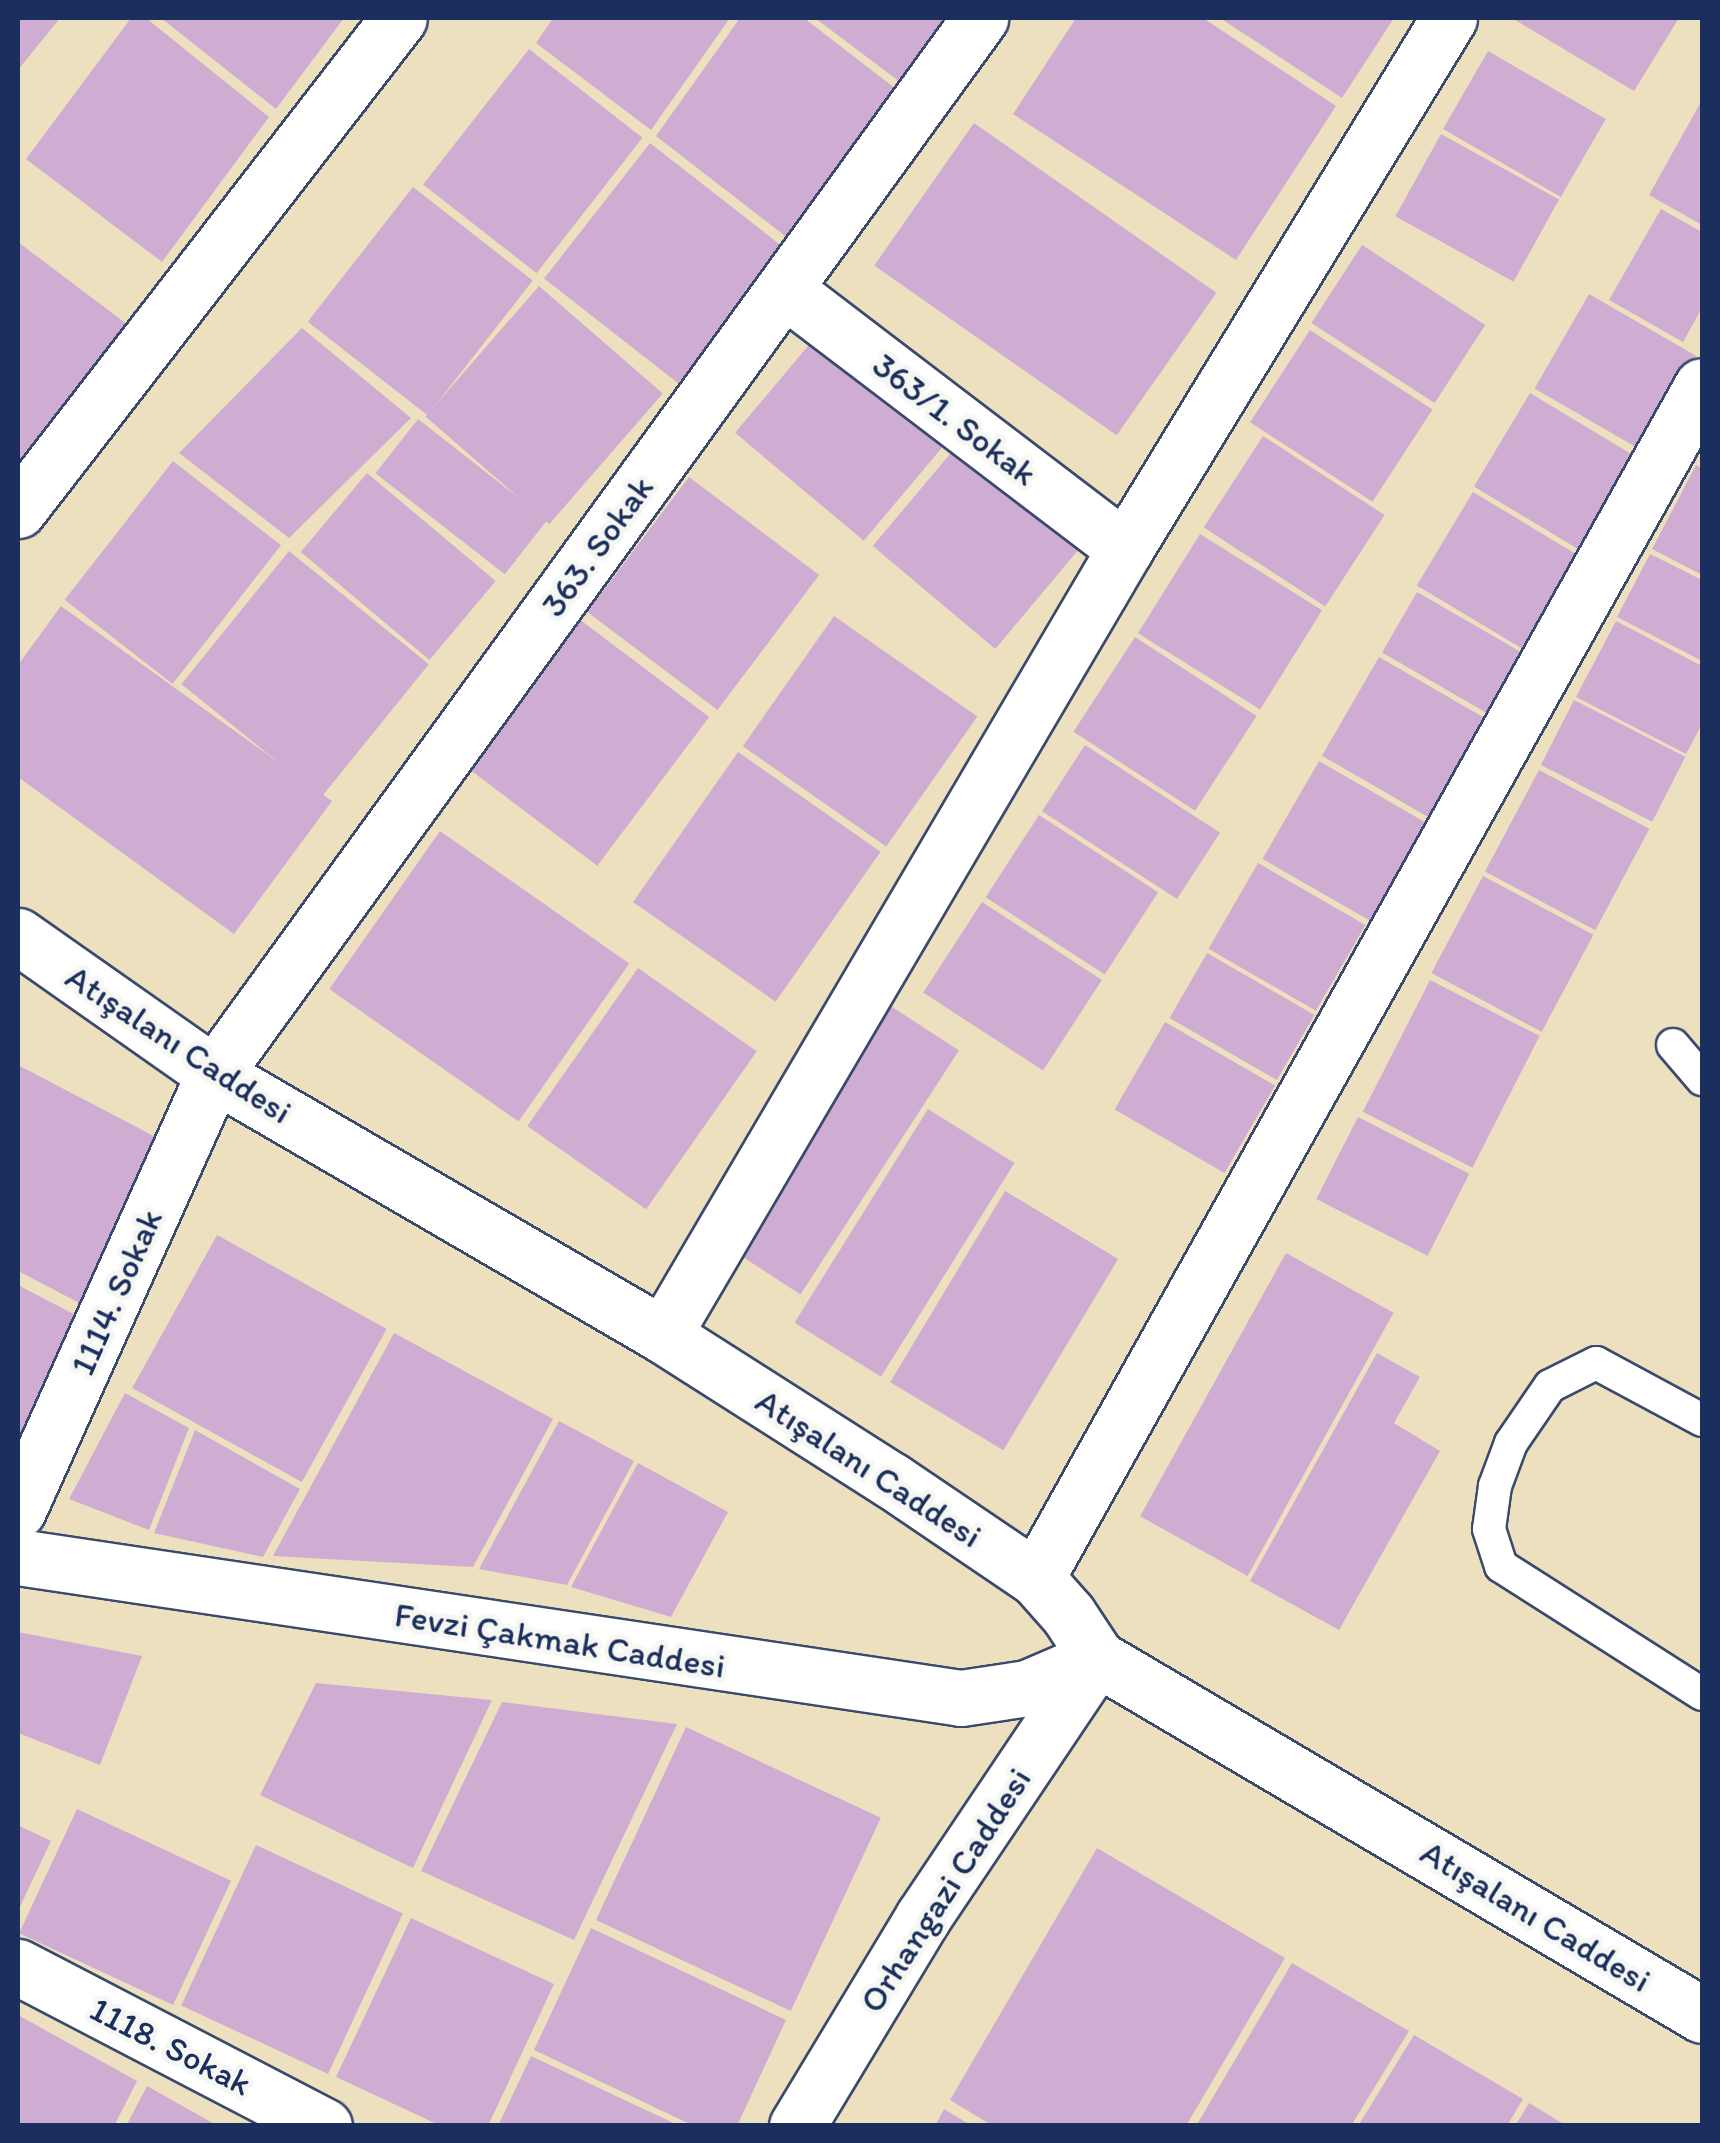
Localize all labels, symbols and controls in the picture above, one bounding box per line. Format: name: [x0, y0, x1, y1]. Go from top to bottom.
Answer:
street label: 363/1. Sokak: [865, 344, 1045, 494]
street label: 363. Sokak: [532, 467, 662, 625]
street label: Atışalanı Caddesi: [58, 955, 300, 1133]
street label: 1114. Sokak: [61, 1203, 171, 1381]
street label: Atışalanı Caddesi: [748, 1379, 990, 1557]
street label: Fevzi Çakmak Caddesi: [392, 1593, 728, 1687]
street label: Orhangazi Caddesi: [850, 1760, 1040, 2020]
street label: Atışalanı Caddesi: [1413, 1831, 1659, 2001]
street label: 1118. Sokak: [83, 1988, 259, 2104]

